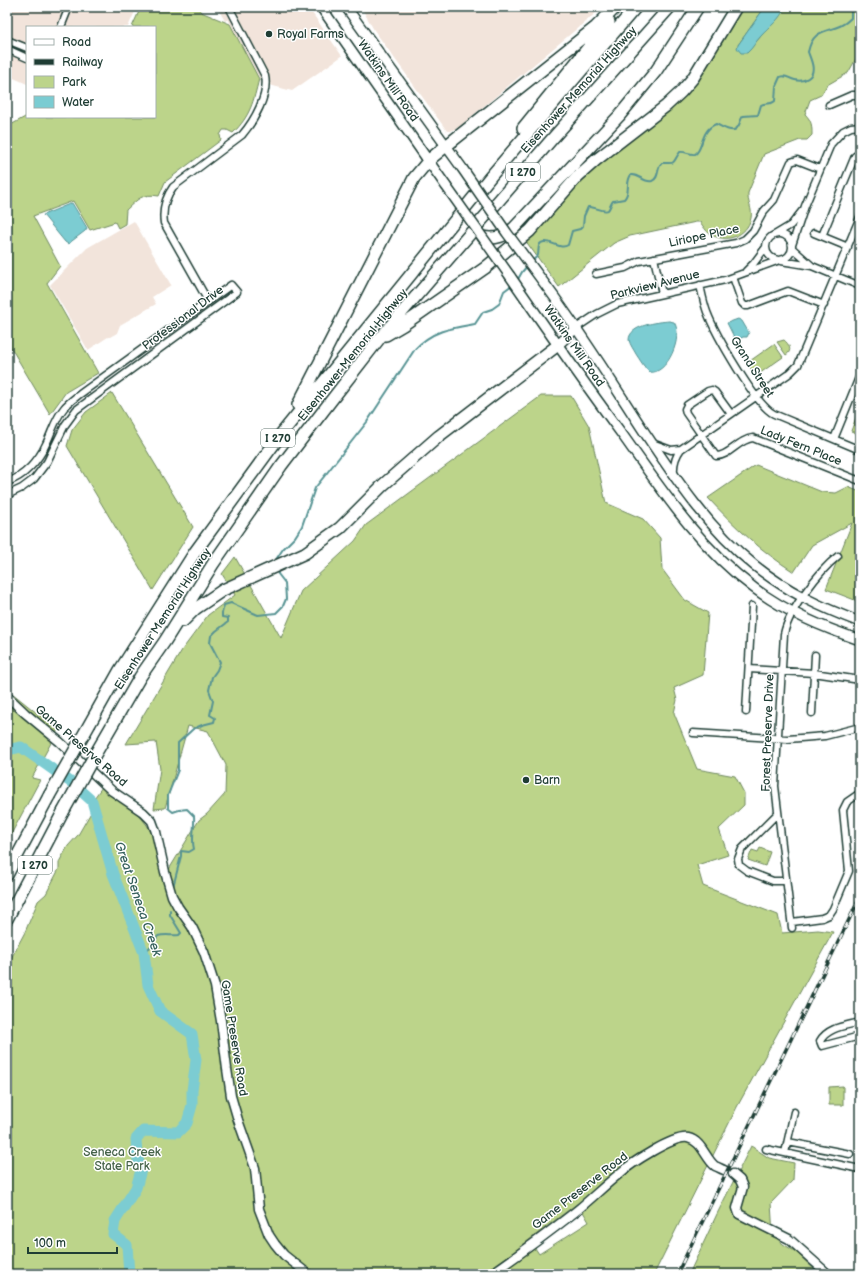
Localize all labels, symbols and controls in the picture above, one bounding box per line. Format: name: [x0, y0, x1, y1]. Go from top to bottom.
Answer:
street label: Eisenhower Memorial Highway: [518, 23, 640, 157]
legend: [26, 26, 156, 118]
place label: Royal Farms: [277, 27, 344, 42]
marker: Royal Farms: [264, 29, 274, 39]
text: Road: [62, 35, 91, 50]
street label: Watkins Mill Road: [354, 37, 422, 125]
text: Railway: [62, 55, 104, 70]
text: Park: [62, 75, 86, 90]
text: Water: [62, 95, 94, 110]
road number: I 270: [506, 163, 540, 181]
street label: Liriope Place: [668, 221, 740, 251]
street label: Parkview Avenue: [609, 267, 701, 303]
street label: Professional Drive: [139, 283, 227, 353]
street label: Eisenhower Memorial Highway: [295, 285, 411, 424]
street label: Watkins Mill Road: [540, 302, 608, 390]
street label: Grand Street: [727, 334, 777, 400]
street label: Lady Fern Place: [758, 423, 844, 469]
road number: I 270: [261, 429, 295, 447]
street label: Eisenhower Memorial Highway: [112, 545, 215, 693]
street label: Forest Preserve Drive: [758, 674, 778, 792]
street label: Game Preserve Road: [32, 702, 130, 790]
place label: Barn: [534, 773, 560, 788]
marker: Barn: [521, 775, 531, 785]
water label: Great Seneca Creek: [111, 840, 165, 959]
road number: I 270: [18, 856, 52, 874]
street label: Game Preserve Road: [217, 979, 251, 1097]
park label: Seneca Creek State Park: [83, 1145, 161, 1174]
street label: Game Preserve Road: [529, 1149, 631, 1233]
scale bar: [28, 1229, 117, 1255]
text: 100 m: [34, 1236, 66, 1251]

